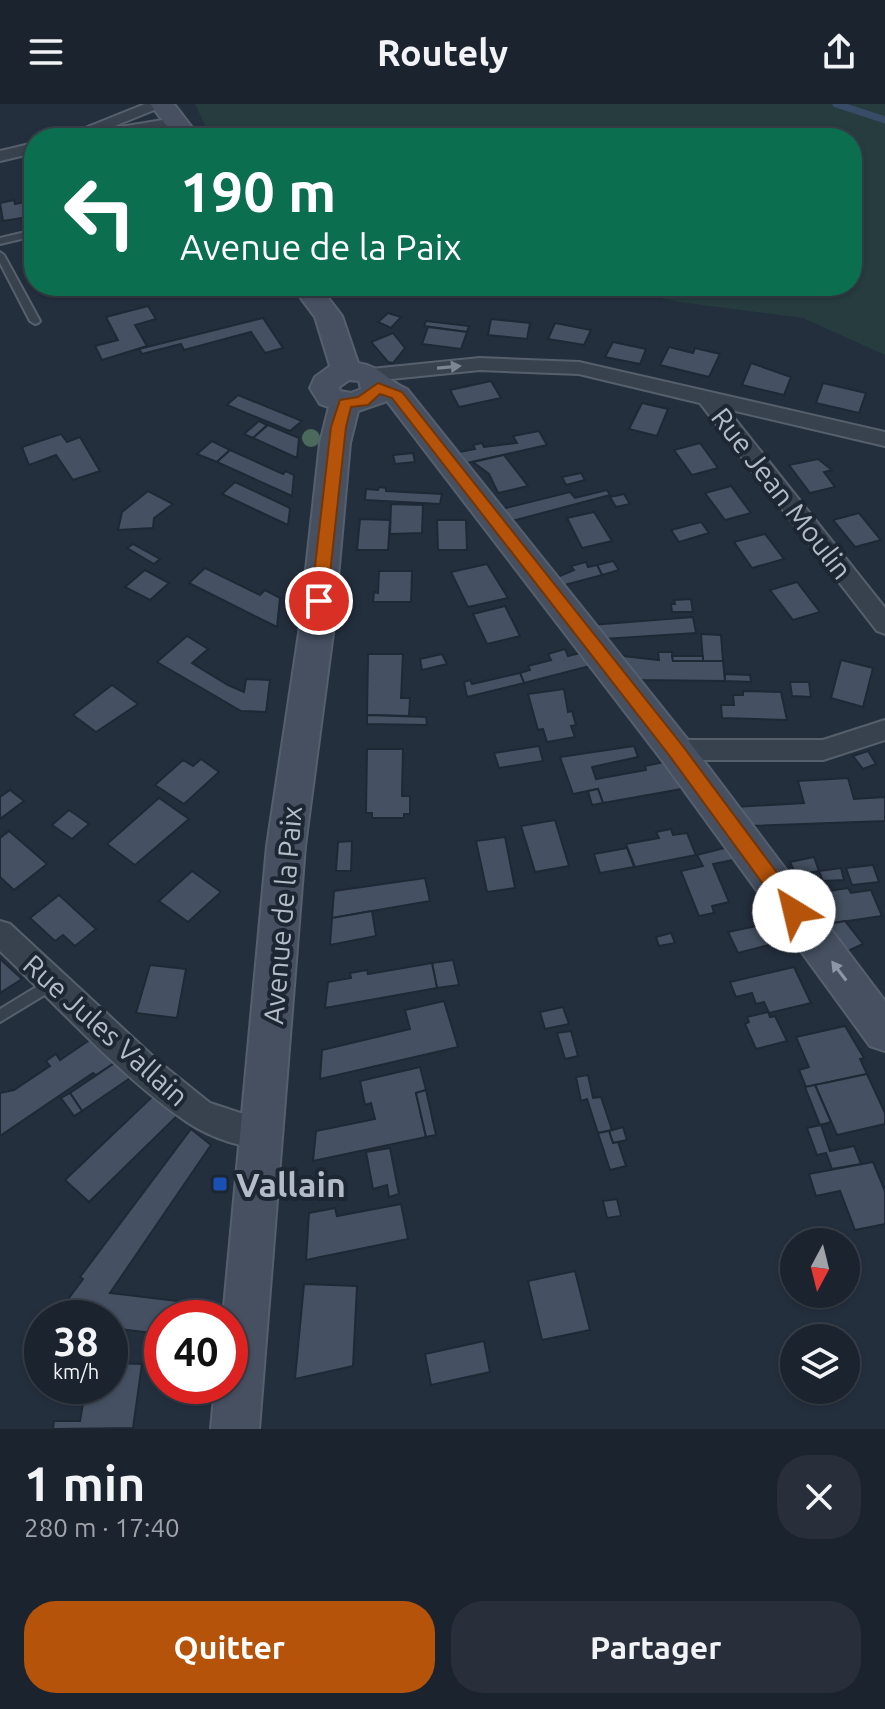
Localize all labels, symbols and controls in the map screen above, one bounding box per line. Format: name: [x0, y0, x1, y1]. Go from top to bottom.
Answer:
icon: menu: [24, 30, 68, 74]
icon: share: [817, 30, 861, 74]
text: Routely: [377, 32, 508, 73]
icon: left: [48, 160, 152, 264]
text: 190 m: [180, 160, 336, 223]
text: Avenue de la Paix: [180, 226, 462, 267]
one-way arrow: [437, 360, 462, 373]
street label: Rue Jean Moulin: [706, 401, 858, 585]
pin: [285, 567, 353, 635]
icon: arrive: [297, 579, 341, 623]
street label: Avenue de la Paix: [257, 805, 307, 1025]
position arrow: [752, 869, 836, 953]
street label: Rue Jules Vallain: [18, 948, 194, 1112]
one-way arrow: [831, 961, 847, 981]
place label: Vallain: [236, 1165, 346, 1203]
marker: Vallain: [211, 1175, 229, 1193]
north arrow: [780, 1228, 860, 1308]
map controls: [780, 1228, 860, 1404]
speed limit sign: 40: [144, 1300, 248, 1404]
text: 38: [53, 1319, 99, 1364]
button: layers: [780, 1324, 860, 1404]
text: km/h: [53, 1360, 99, 1383]
button: close: [777, 1455, 861, 1539]
text: 1 min: [24, 1456, 145, 1510]
text: 280 m · 17:40: [24, 1513, 180, 1542]
button: Quitter: [24, 1601, 435, 1693]
button: Partager: [451, 1601, 861, 1693]

